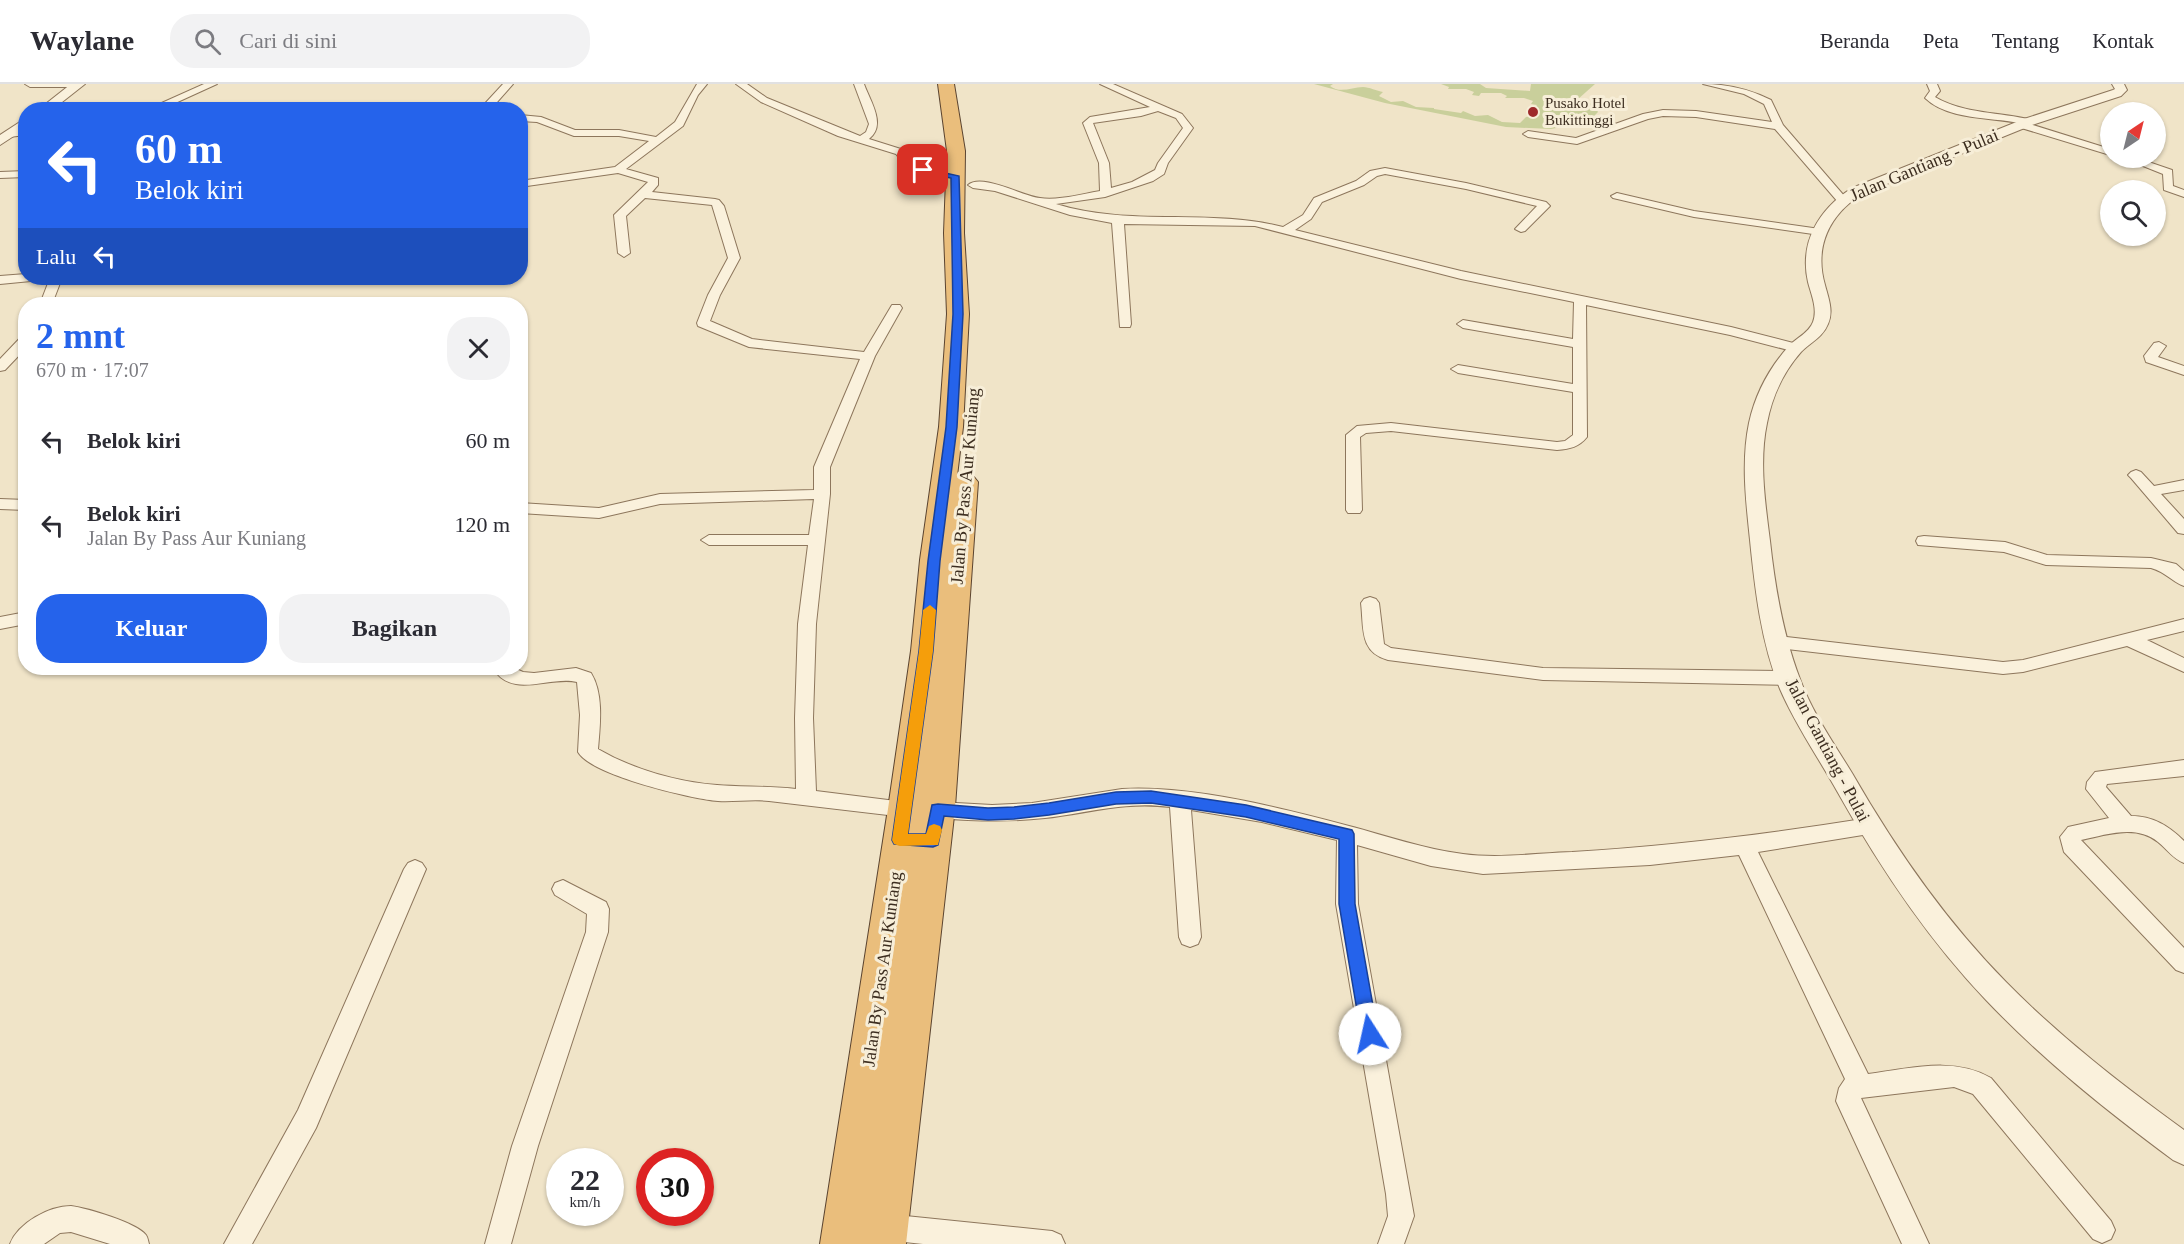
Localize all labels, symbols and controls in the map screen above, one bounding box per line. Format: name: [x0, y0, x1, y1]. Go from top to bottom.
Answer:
search box: [170, 14, 590, 68]
text: Waylane: [30, 25, 134, 56]
icon: search: [191, 25, 224, 58]
text: Cari di sini: [239, 28, 337, 53]
text: Beranda: [1820, 29, 1890, 53]
text: Peta: [1923, 29, 1959, 53]
text: Tentang: [1992, 29, 2059, 53]
text: Kontak: [2092, 29, 2154, 53]
place label: Pusako Hotel Bukittinggi: [1545, 95, 1625, 128]
north arrow: [2100, 102, 2166, 168]
map controls: [2100, 102, 2166, 246]
marker: Pusako Hotel Bukittinggi: [1526, 105, 1540, 119]
street label: Jalan Gantiang - Pulai: [1847, 125, 2001, 205]
icon: left: [36, 126, 114, 204]
text: 60 m: [135, 126, 223, 172]
pin: [897, 144, 948, 195]
icon: arrive: [906, 153, 939, 186]
text: Belok kiri: [135, 175, 244, 205]
button: search: [2100, 180, 2166, 246]
icon: left: [88, 240, 121, 273]
text: Lalu: [36, 244, 76, 269]
text: 2 mnt: [36, 316, 125, 356]
button: close: [447, 317, 510, 380]
text: 670 m · 17:07: [36, 359, 149, 381]
street label: Jalan By Pass Aur Kuniang: [946, 387, 984, 585]
icon: left: [36, 425, 69, 458]
text: Belok kiri: [87, 428, 181, 453]
text: 60 m: [465, 428, 510, 453]
text: Belok kiri: [87, 501, 181, 526]
icon: left: [36, 509, 69, 542]
text: 120 m: [454, 512, 510, 537]
text: Jalan By Pass Aur Kuniang: [87, 527, 306, 549]
button: Keluar: [36, 594, 267, 663]
button: Bagikan: [279, 594, 510, 663]
street label: Jalan Gantiang - Pulai: [1782, 675, 1874, 825]
street label: Jalan By Pass Aur Kuniang: [858, 870, 906, 1068]
position arrow: [1338, 1002, 1402, 1066]
speed limit sign: 30: [636, 1148, 714, 1226]
text: 22: [570, 1163, 600, 1196]
text: km/h: [570, 1194, 600, 1210]

